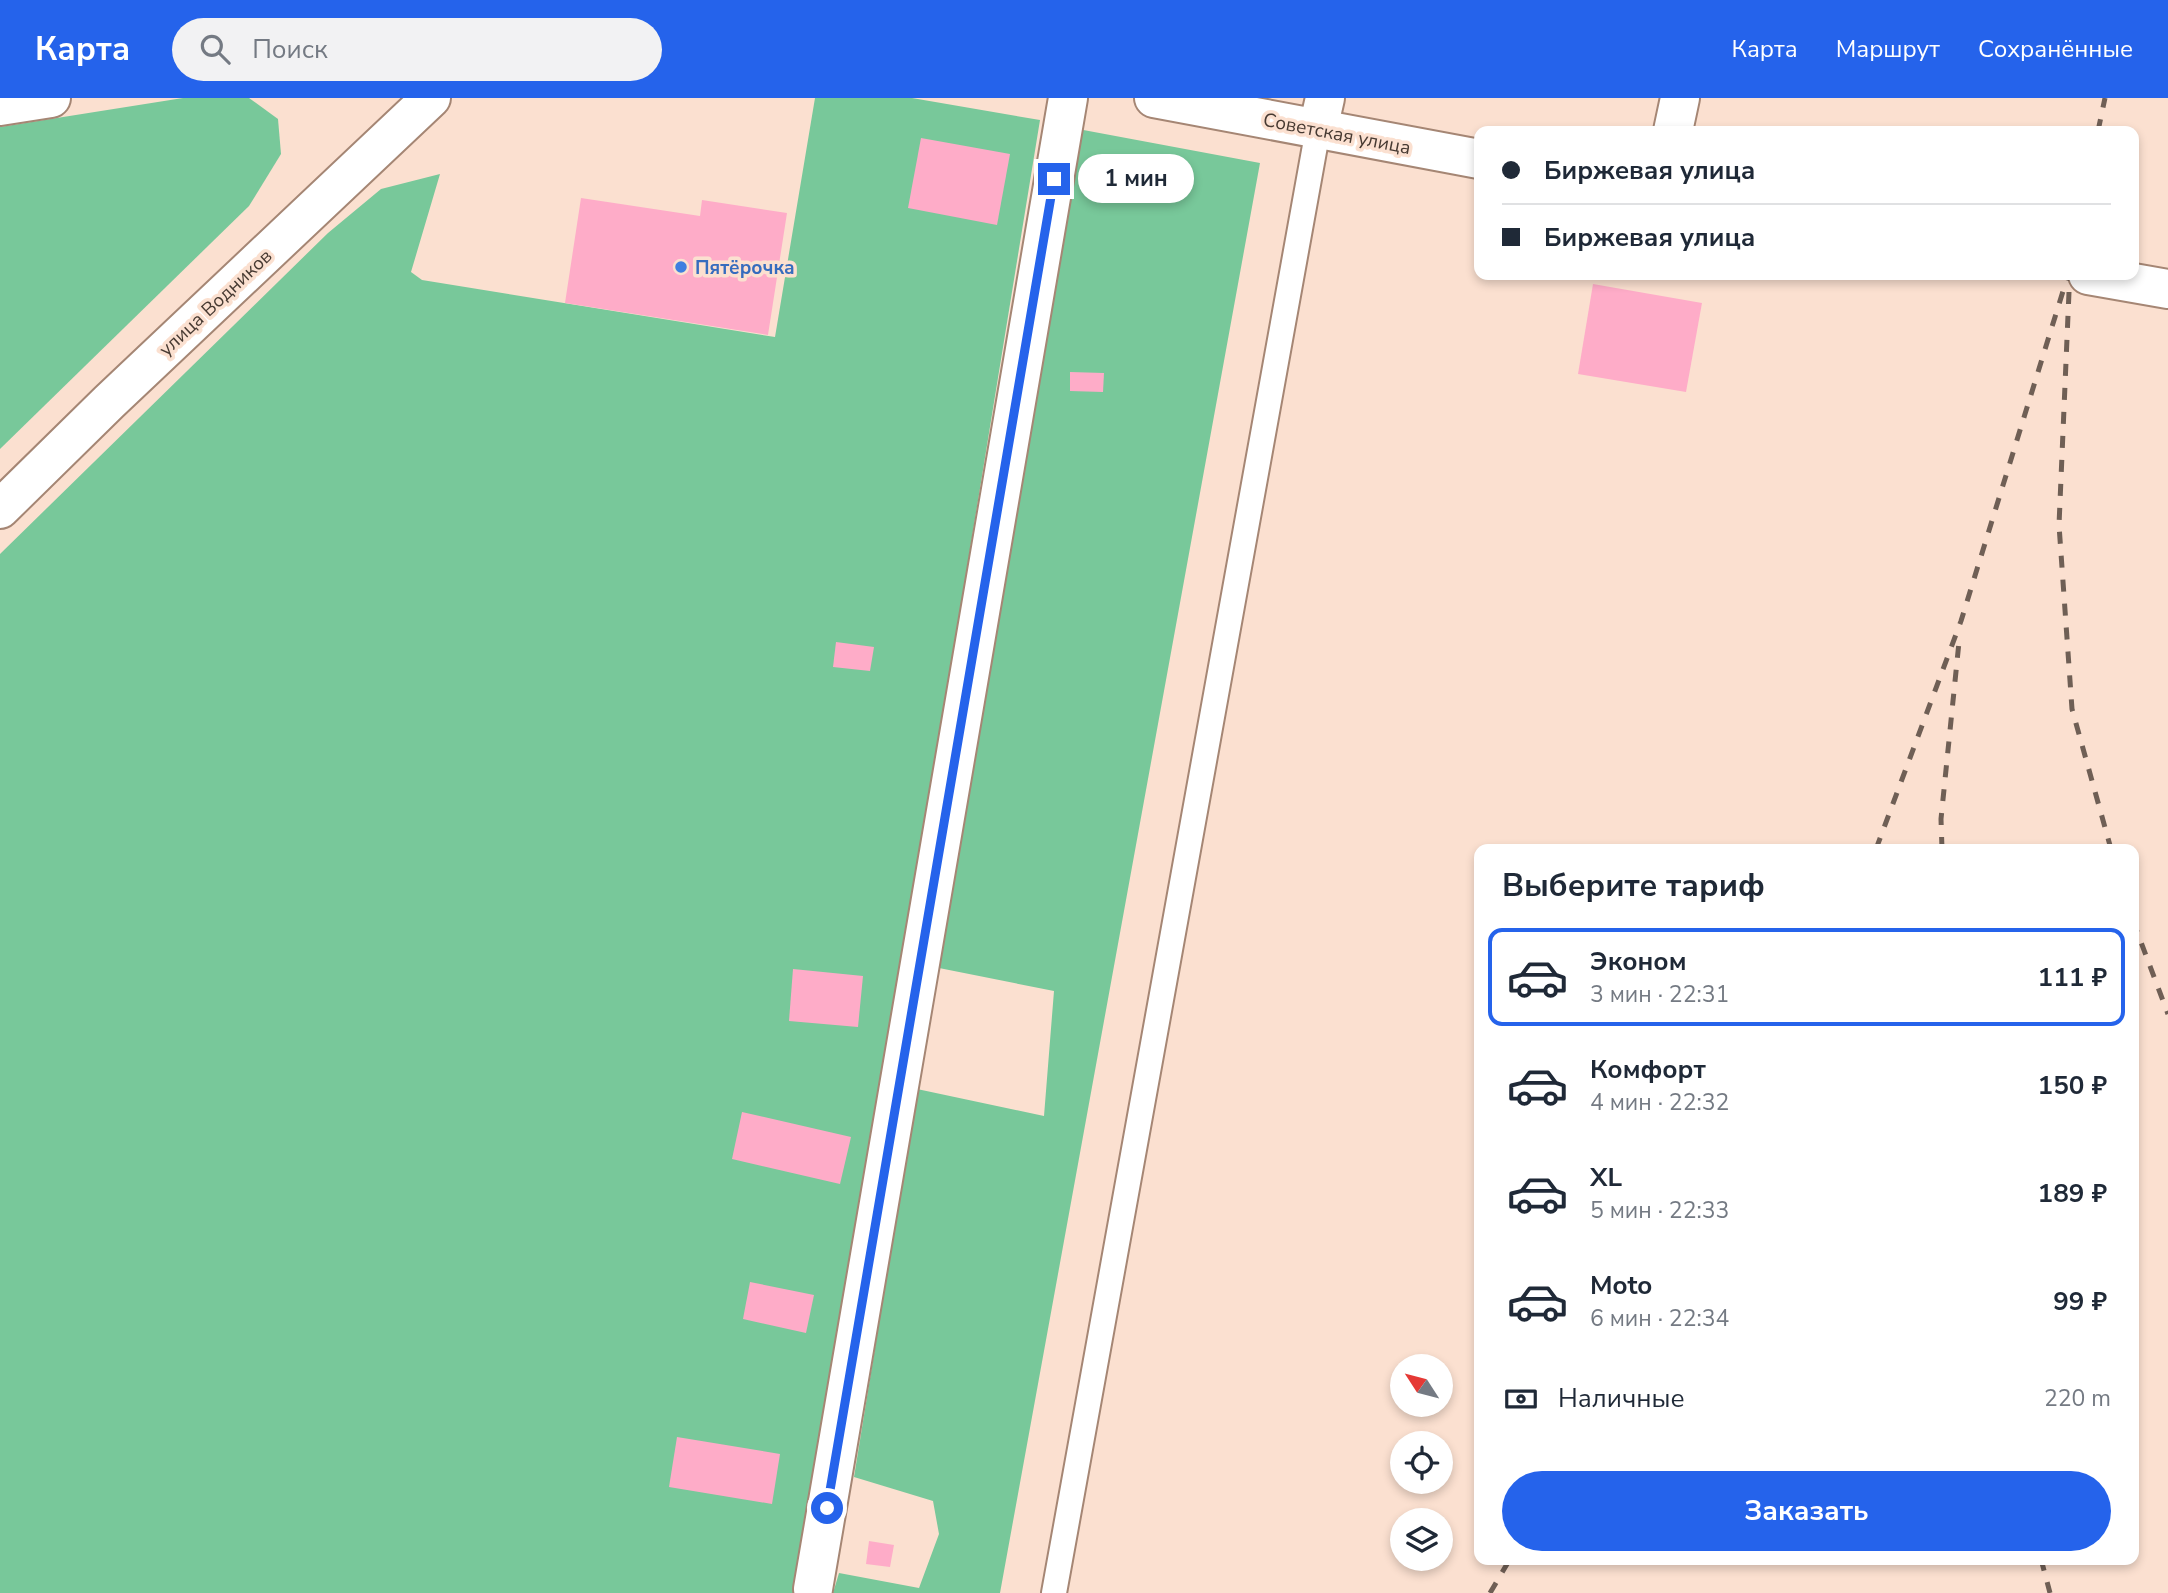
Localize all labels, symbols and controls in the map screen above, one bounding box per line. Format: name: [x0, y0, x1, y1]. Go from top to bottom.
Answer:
search box: [172, 18, 662, 81]
text: Карта: [35, 27, 130, 72]
icon: search: [196, 30, 234, 68]
text: Поиск: [252, 32, 328, 67]
text: Карта: [1732, 33, 1798, 65]
text: Маршрут: [1836, 33, 1940, 65]
text: Сохранённые: [1978, 33, 2133, 65]
street label: Советская улица: [1261, 107, 1413, 161]
text: Биржевая улица: [1544, 153, 1755, 188]
callout: 1 мин: [1078, 154, 1194, 204]
route end: [1038, 163, 1070, 195]
text: 1 мин: [1104, 163, 1168, 194]
text: Биржевая улица: [1544, 220, 1755, 255]
street label: улица Водников: [153, 243, 278, 362]
place label: Пятёрочка: [695, 255, 795, 281]
marker: Пятёрочка: [673, 259, 689, 275]
text: Выберите тариф: [1502, 864, 1765, 907]
text: Эконом: [1590, 944, 1687, 979]
icon: car: [1506, 946, 1569, 1009]
text: 111 ₽: [2038, 960, 2107, 995]
text: 3 мин · 22:31: [1590, 979, 1729, 1010]
text: Комфорт: [1590, 1052, 1706, 1087]
icon: car: [1506, 1054, 1569, 1117]
text: 150 ₽: [2038, 1068, 2107, 1103]
text: 4 мин · 22:32: [1590, 1087, 1729, 1118]
text: XL: [1590, 1160, 1622, 1195]
icon: car: [1506, 1162, 1569, 1225]
text: 189 ₽: [2038, 1176, 2107, 1211]
text: 5 мин · 22:33: [1590, 1195, 1729, 1226]
text: Moto: [1590, 1268, 1652, 1303]
icon: car: [1506, 1270, 1569, 1333]
text: 99 ₽: [2053, 1284, 2107, 1319]
text: 6 мин · 22:34: [1590, 1303, 1729, 1334]
north arrow: [1390, 1354, 1452, 1418]
map controls: [1390, 1354, 1453, 1571]
icon: cash: [1502, 1380, 1540, 1418]
text: Наличные: [1558, 1381, 1685, 1416]
text: 220 m: [2044, 1383, 2111, 1414]
button: locate: [1390, 1431, 1453, 1494]
button: Заказать: [1502, 1471, 2111, 1551]
route start: [811, 1492, 843, 1524]
button: layers: [1390, 1508, 1453, 1571]

